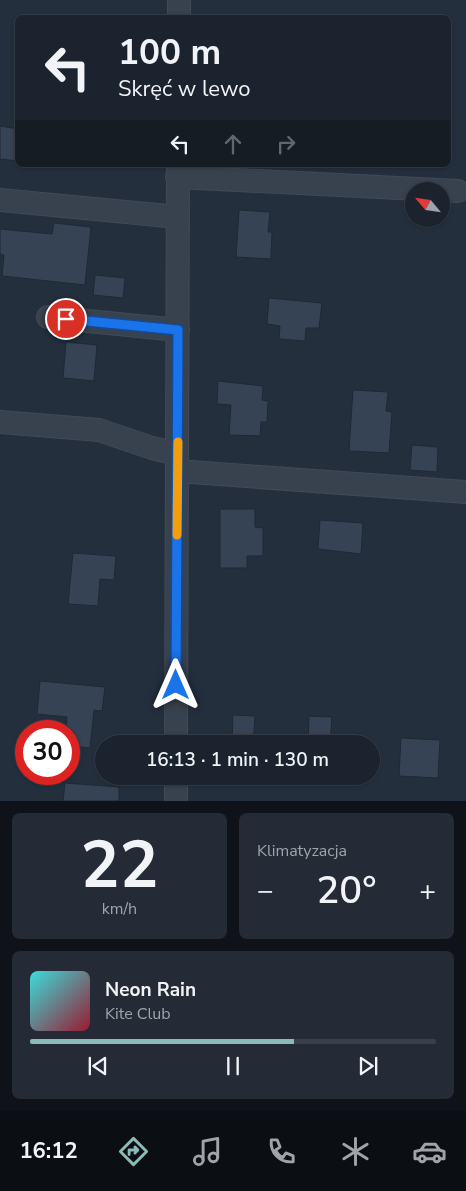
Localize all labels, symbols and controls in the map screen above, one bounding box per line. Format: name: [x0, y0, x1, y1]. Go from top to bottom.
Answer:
text: 100 m: [118, 29, 221, 76]
icon: left: [35, 35, 100, 100]
text: Skręć w lewo: [118, 74, 251, 104]
icon: left: [166, 130, 194, 158]
icon: ahead: [219, 130, 247, 158]
icon: right: [272, 130, 300, 158]
north arrow: [405, 182, 450, 228]
map controls: [405, 182, 450, 227]
pin: [45, 298, 87, 340]
icon: arrive: [52, 305, 80, 333]
position arrow: [149, 658, 201, 710]
speed limit sign: 30: [15, 720, 80, 785]
text: 16:13 · 1 min · 130 m: [146, 747, 329, 773]
text: 22: [80, 821, 159, 910]
text: Klimatyzacja: [257, 840, 347, 862]
text: 20°: [317, 865, 376, 916]
text: −: [257, 872, 274, 910]
text: +: [419, 872, 436, 910]
text: km/h: [102, 898, 137, 920]
text: Neon Rain: [105, 977, 196, 1003]
text: Kite Club: [105, 1003, 171, 1025]
icon: previous: [84, 1052, 112, 1080]
icon: pause: [219, 1052, 247, 1080]
icon: next: [354, 1052, 382, 1080]
icon: directions: [116, 1134, 151, 1169]
icon: music: [190, 1134, 225, 1169]
icon: phone: [264, 1134, 299, 1169]
icon: climate: [338, 1134, 373, 1169]
icon: car: [412, 1134, 447, 1169]
text: 16:12: [19, 1136, 78, 1166]

